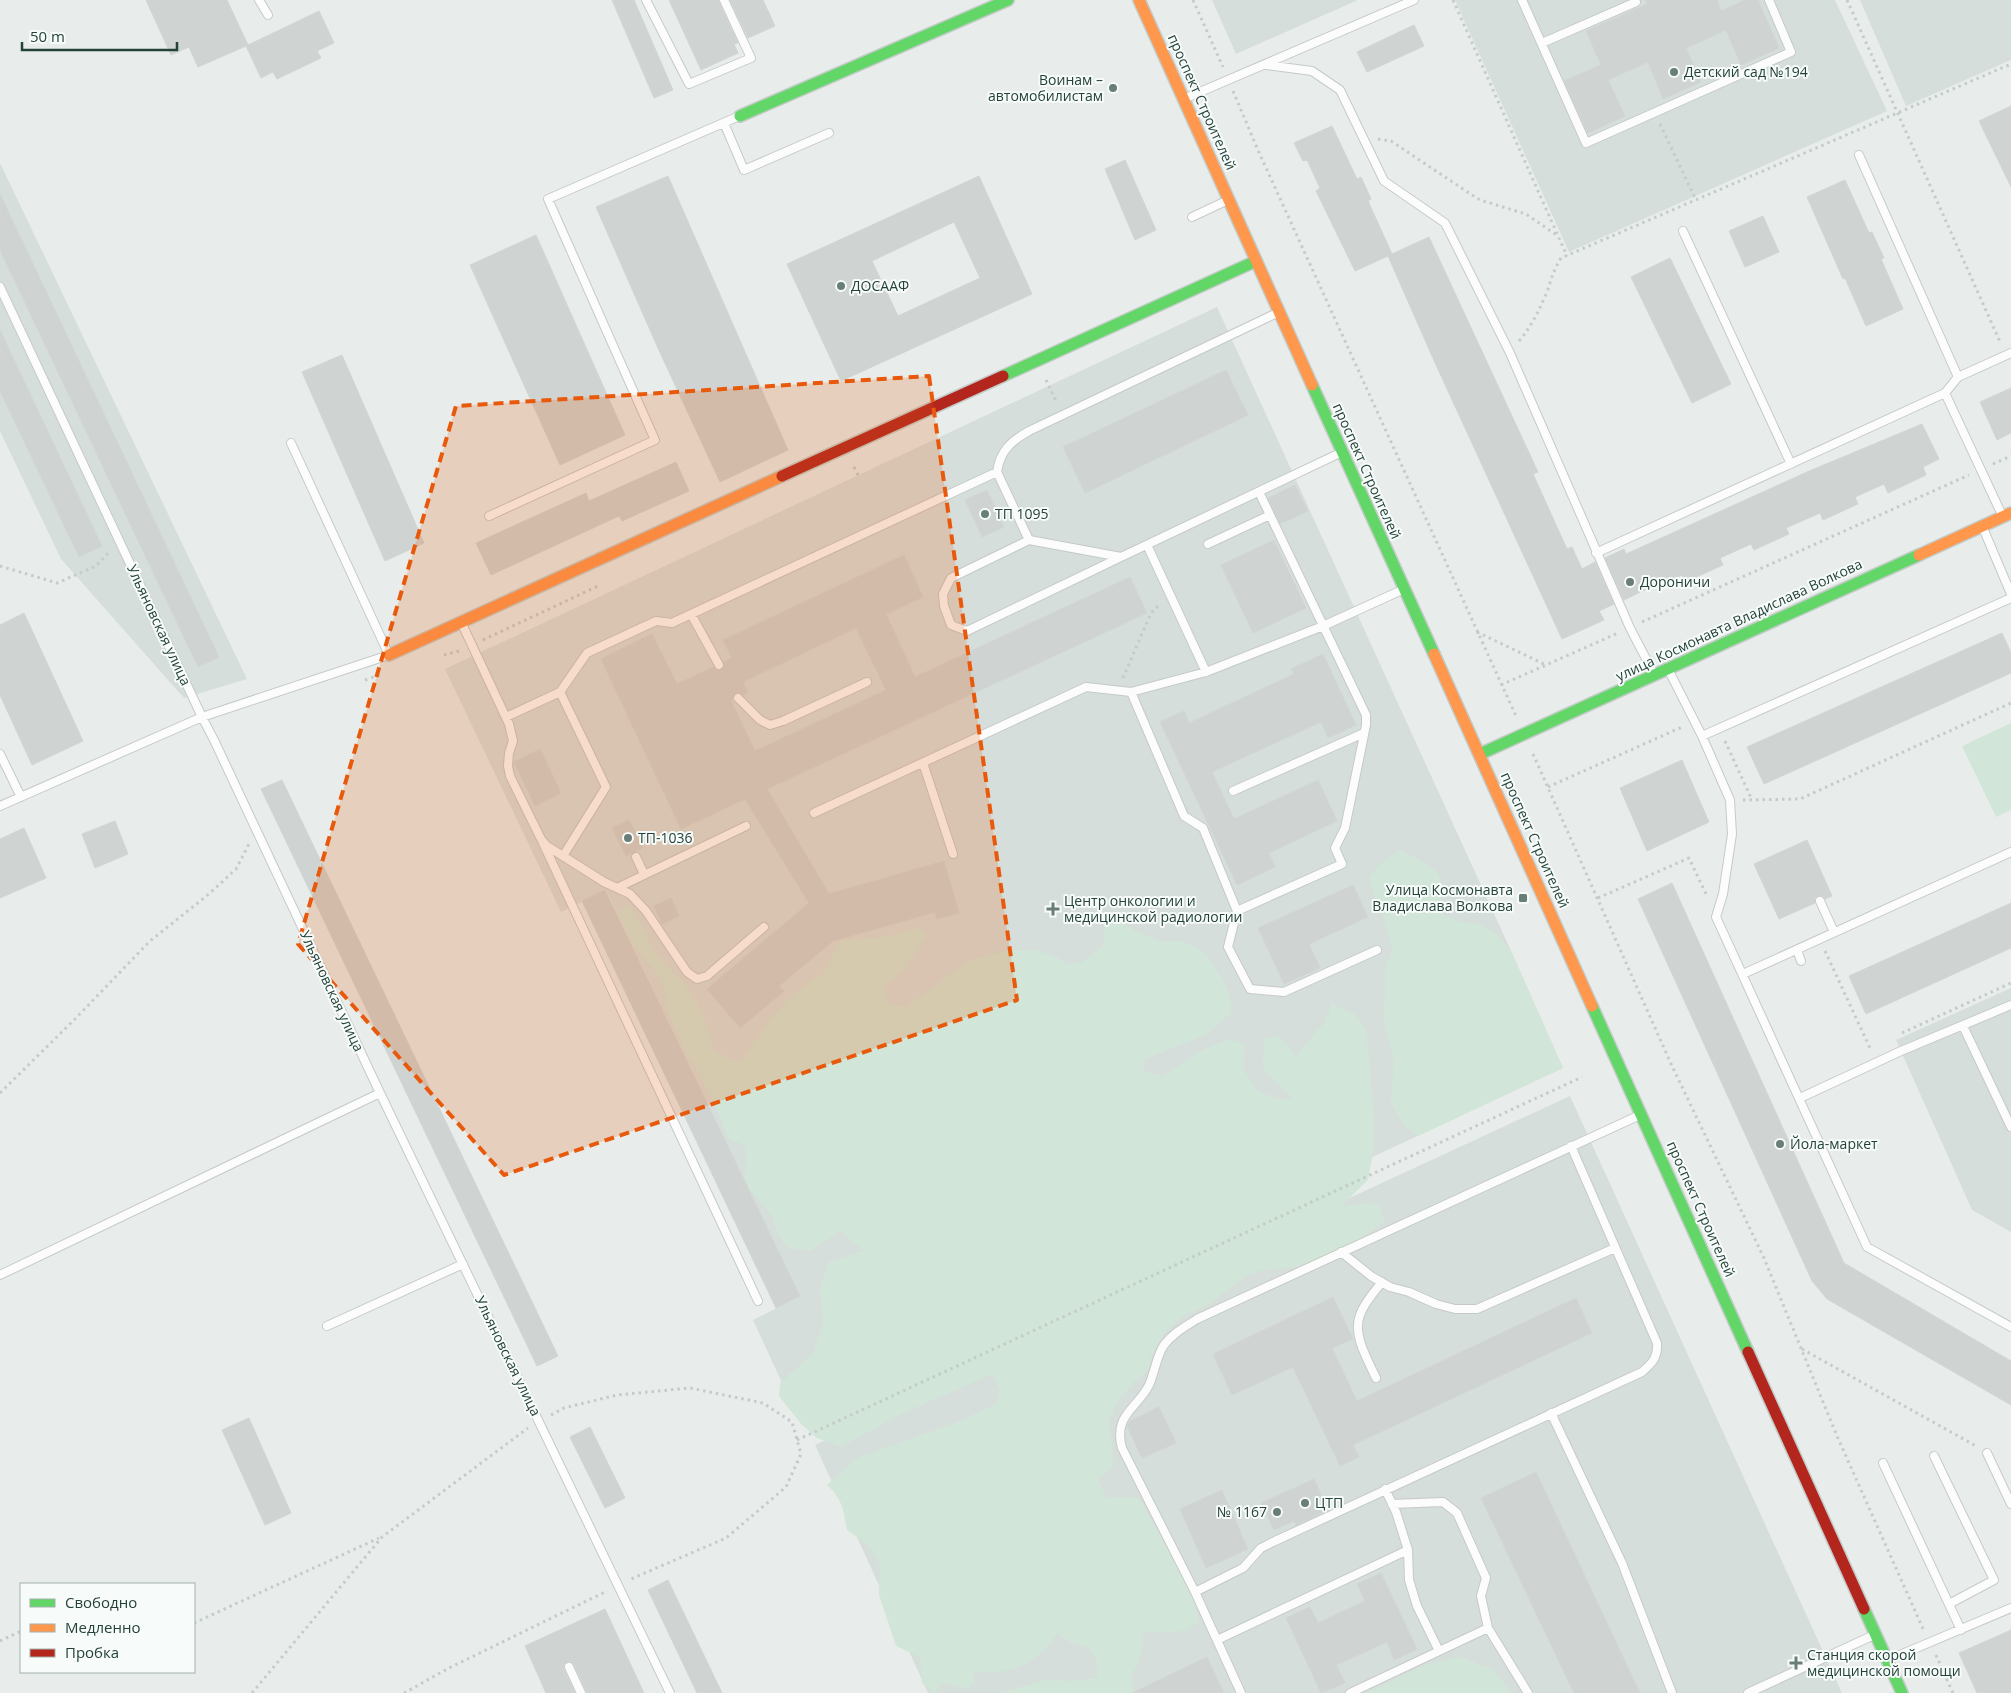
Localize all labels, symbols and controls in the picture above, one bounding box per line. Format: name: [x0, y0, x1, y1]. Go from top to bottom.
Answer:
scale bar: [22, 20, 178, 52]
text: 50 m: [30, 26, 65, 46]
street label: проспект Строителей: [1164, 31, 1241, 173]
place label: Детский сад №194: [1684, 62, 1808, 81]
marker: Детский сад №194: [1668, 66, 1680, 78]
place label: Воинам – автомобилистам: [988, 70, 1103, 105]
marker: Воинам – автомобилистам: [1107, 82, 1119, 94]
place label: ДОСААФ: [851, 276, 909, 295]
marker: ДОСААФ: [835, 280, 847, 292]
street label: проспект Строителей: [1329, 400, 1406, 542]
place label: ТП 1095: [995, 504, 1049, 523]
marker: ТП 1095: [979, 508, 991, 520]
street label: улица Космонавта Владислава Волкова: [1613, 554, 1865, 685]
street label: Ульяновская улица: [123, 561, 196, 688]
place label: Дороничи: [1640, 572, 1710, 591]
marker: Дороничи: [1624, 576, 1636, 588]
street label: проспект Строителей: [1497, 769, 1574, 911]
place label: ТП-1036: [638, 828, 692, 847]
marker: ТП-1036: [622, 832, 634, 844]
place label: Улица Космонавта Владислава Волкова: [1372, 880, 1513, 915]
place label: Центр онкологии и медицинской радиологии: [1064, 891, 1242, 926]
marker: Улица Космонавта Владислава Волкова: [1517, 892, 1529, 904]
marker: Центр онкологии и медицинской радиологии: [1046, 902, 1060, 916]
street label: Ульяновская улица: [296, 927, 369, 1054]
place label: Йола-маркет: [1790, 1134, 1878, 1153]
street label: проспект Строителей: [1663, 1138, 1740, 1280]
marker: Йола-маркет: [1774, 1138, 1786, 1150]
street label: Ульяновская улица: [471, 1292, 546, 1419]
place label: ЦТП: [1315, 1493, 1343, 1512]
marker: ЦТП: [1299, 1497, 1311, 1509]
place label: № 1167: [1217, 1502, 1267, 1521]
marker: № 1167: [1271, 1506, 1283, 1518]
legend: [20, 1583, 195, 1673]
text: Свободно: [65, 1592, 137, 1612]
text: Медленно: [65, 1617, 141, 1637]
text: Пробка: [65, 1642, 119, 1662]
place label: Станция скорой медицинской помощи: [1807, 1645, 1961, 1680]
marker: Станция скорой медицинской помощи: [1789, 1656, 1803, 1670]

